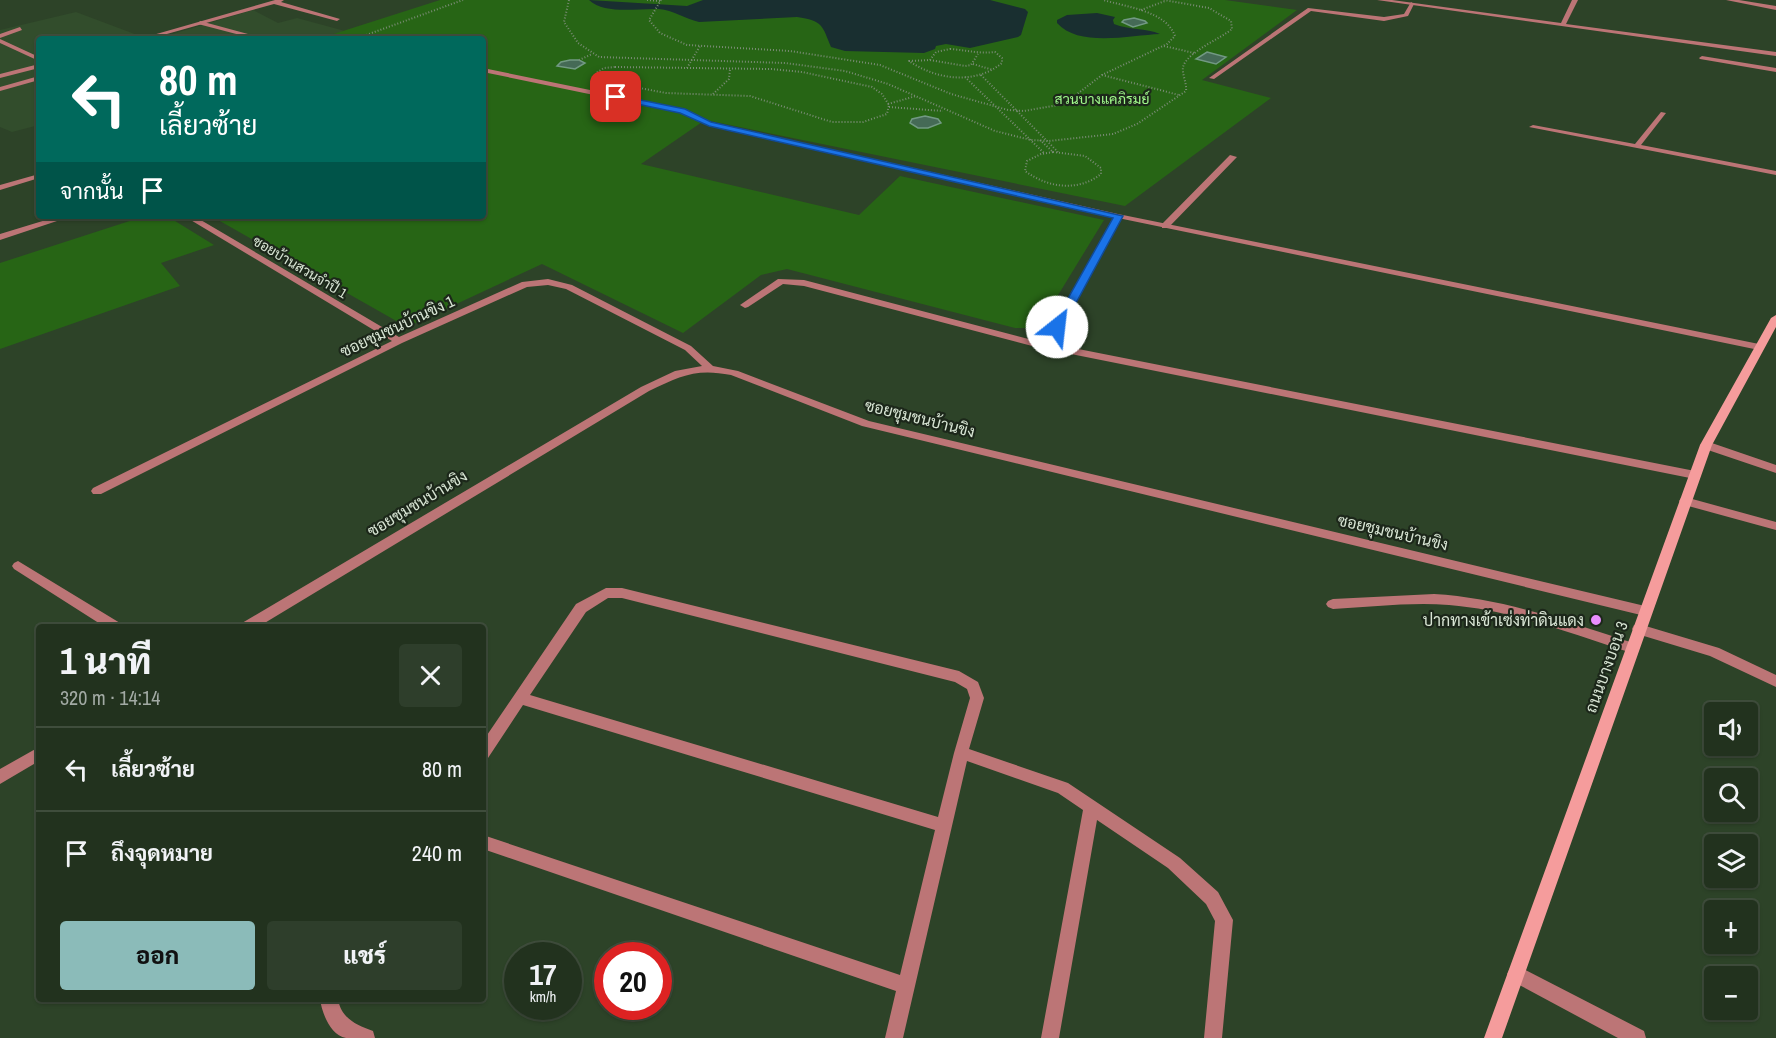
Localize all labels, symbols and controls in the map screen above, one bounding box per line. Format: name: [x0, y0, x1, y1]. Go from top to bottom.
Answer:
text: 80 m: [159, 52, 238, 108]
icon: left: [60, 60, 138, 138]
pin: [590, 71, 641, 122]
icon: arrive: [599, 80, 632, 113]
park label: สวนบางแคภิรมย์: [1055, 90, 1149, 108]
text: เลี้ยวซ้าย: [159, 107, 257, 143]
icon: arrive: [136, 174, 169, 207]
text: จากนั้น: [60, 176, 124, 206]
street label: ซอยบ้านสวนจำปี 1: [249, 232, 351, 303]
street label: ซอยชุมชนบ้านขิง 1: [336, 290, 459, 363]
position arrow: [1025, 295, 1089, 359]
street label: ซอยชุมชนบ้านขิง: [862, 394, 977, 443]
street label: ซอยชุมชนบ้านขิง: [363, 465, 472, 542]
street label: ซอยชุมชนบ้านขิง: [1335, 509, 1450, 556]
place label: ปากทางเข้าเซ่งท่าดินแดง: [1423, 609, 1584, 631]
marker: ปากทางเข้าเซ่งท่าดินแดง: [1589, 613, 1603, 627]
street label: ถนนบางบอน 3: [1579, 618, 1633, 716]
text: 1 นาที: [60, 637, 151, 685]
button: close: [399, 644, 462, 707]
text: 320 m · 14:14: [60, 684, 160, 711]
map controls: [1704, 702, 1758, 1020]
button: sound: [1704, 702, 1758, 756]
icon: left: [60, 753, 93, 786]
text: เลี้ยวซ้าย: [111, 754, 195, 784]
text: 80 m: [422, 754, 462, 784]
button: search: [1704, 768, 1758, 822]
button: layers: [1704, 834, 1758, 888]
icon: arrive: [60, 837, 93, 870]
text: ถึงจุดหมาย: [111, 838, 213, 868]
text: 240 m: [412, 838, 462, 868]
button: +: [1704, 900, 1758, 954]
button: ออก: [60, 921, 255, 990]
button: แชร์: [267, 921, 462, 990]
speed limit sign: 20: [594, 942, 672, 1020]
text: 17: [529, 954, 557, 994]
button: −: [1704, 966, 1758, 1020]
text: km/h: [530, 986, 556, 1007]

